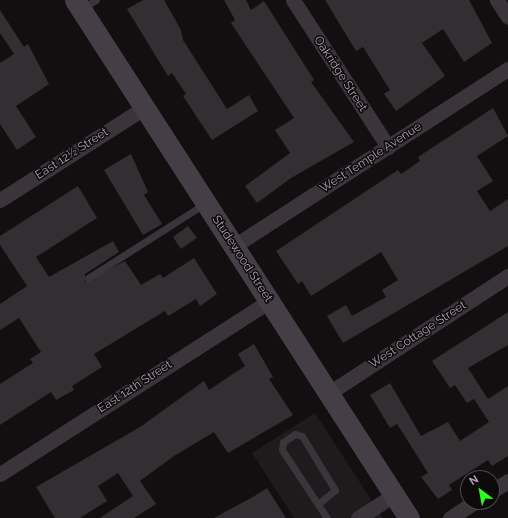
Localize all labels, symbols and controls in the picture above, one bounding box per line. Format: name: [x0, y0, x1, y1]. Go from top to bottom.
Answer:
street label: Oakridge Street: [310, 34, 370, 114]
street label: West Temple Avenue: [317, 120, 425, 196]
street label: East 12½ Street: [33, 125, 111, 183]
street label: Studewood Street: [209, 213, 275, 305]
street label: West Cottage Street: [367, 298, 469, 372]
street label: East 12th Street: [95, 358, 175, 416]
north arrow: [460, 470, 500, 510]
text: N: [467, 473, 481, 488]

